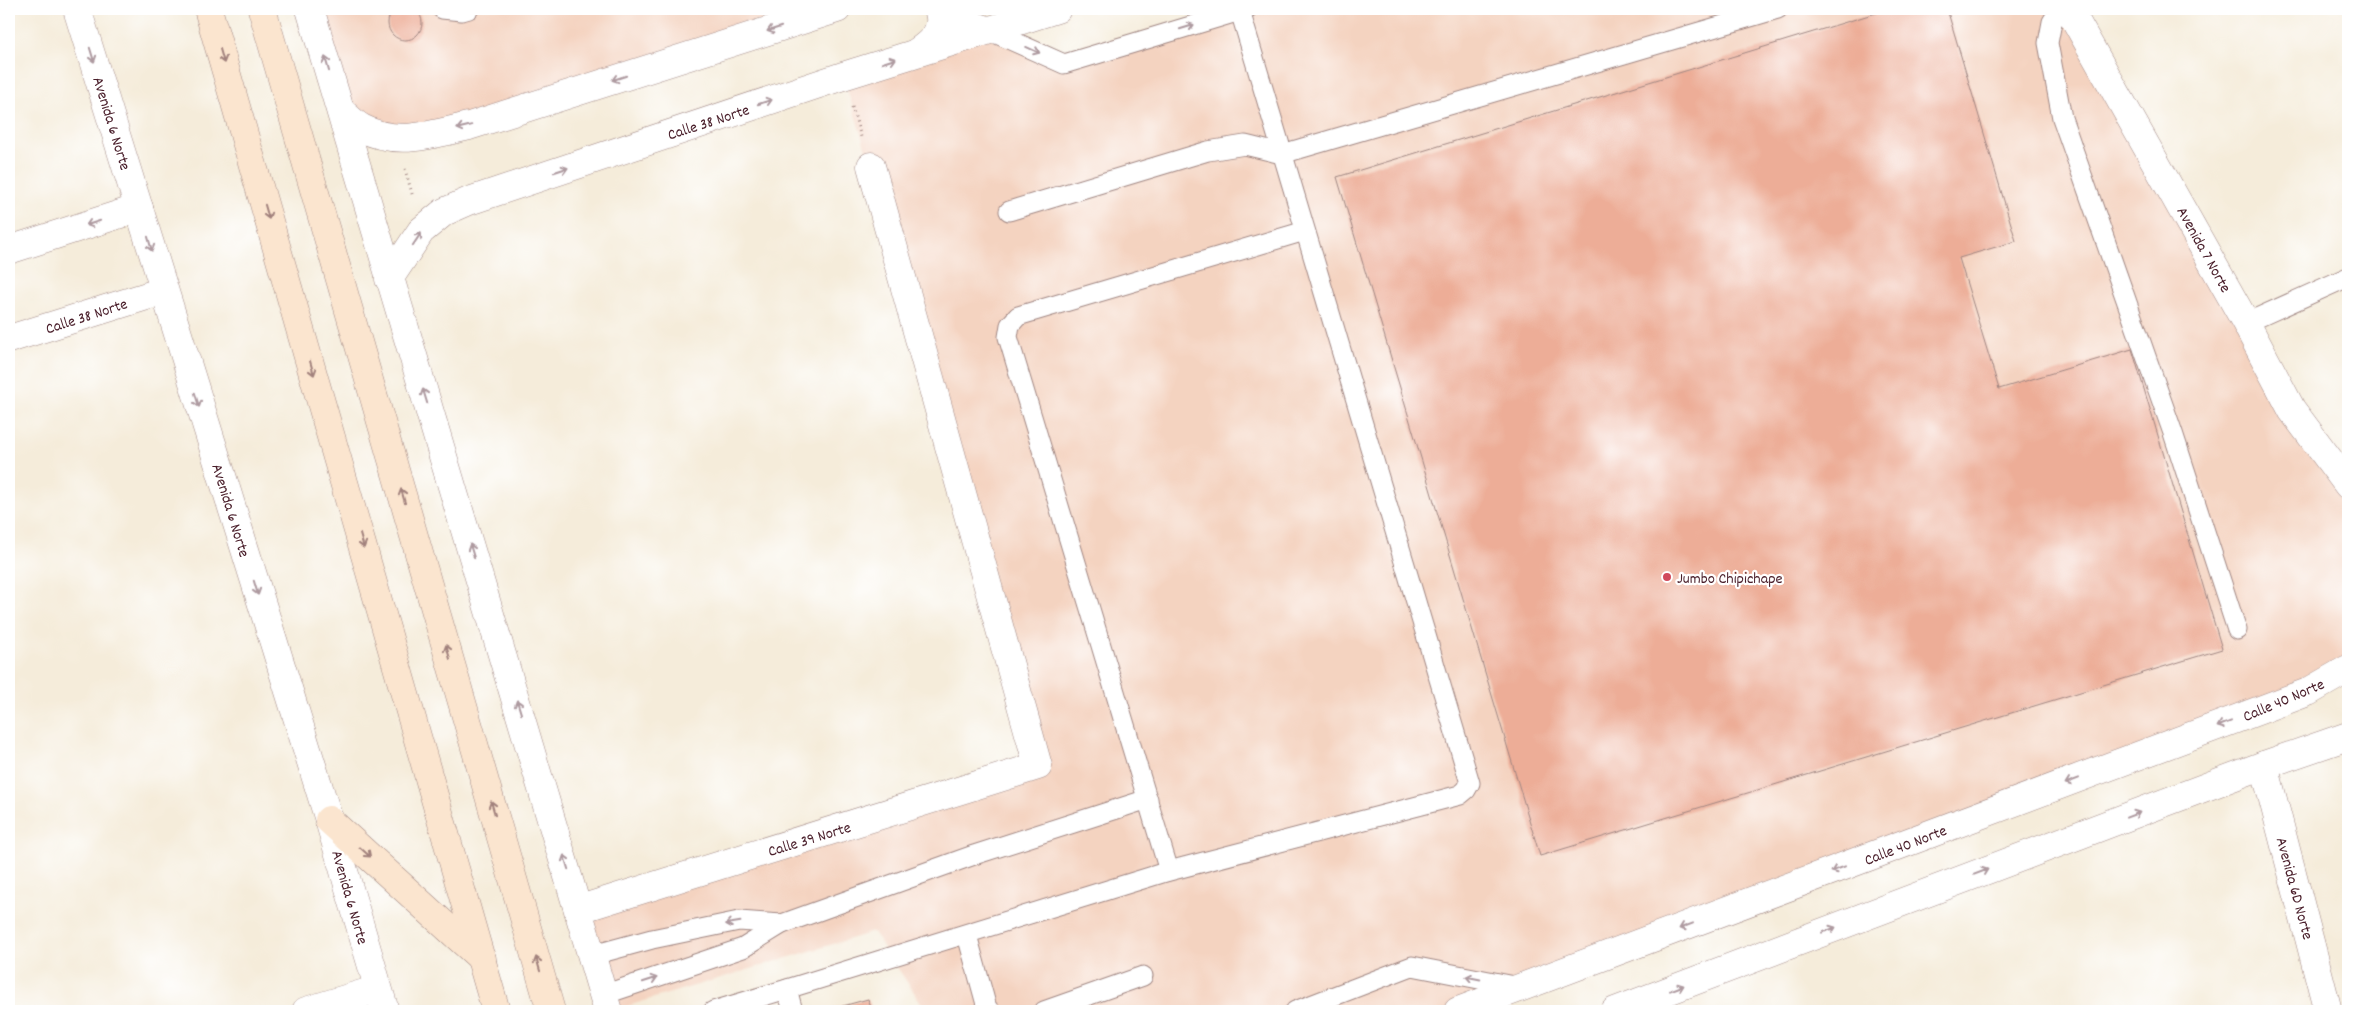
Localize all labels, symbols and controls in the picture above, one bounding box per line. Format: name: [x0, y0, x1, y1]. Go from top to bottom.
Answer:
one-way arrow: [1178, 22, 1194, 32]
one-way arrow: [766, 24, 782, 34]
one-way arrow: [1025, 45, 1040, 55]
one-way arrow: [87, 47, 97, 63]
one-way arrow: [217, 47, 227, 63]
one-way arrow: [321, 56, 331, 72]
one-way arrow: [881, 56, 897, 66]
street label: Avenida 6 Norte: [85, 74, 136, 173]
one-way arrow: [612, 74, 627, 83]
one-way arrow: [757, 97, 773, 107]
street label: Calle 38 Norte: [665, 99, 753, 147]
one-way arrow: [457, 123, 473, 132]
one-way arrow: [552, 165, 568, 174]
one-way arrow: [262, 203, 272, 219]
street label: Avenida 7 Norte: [2170, 203, 2236, 297]
one-way arrow: [85, 218, 101, 228]
one-way arrow: [412, 232, 422, 246]
one-way arrow: [145, 236, 155, 252]
street label: Calle 38 Norte: [43, 293, 131, 341]
one-way arrow: [307, 360, 317, 376]
one-way arrow: [419, 388, 429, 404]
one-way arrow: [193, 391, 203, 407]
street label: Avenida 6 Norte: [204, 461, 255, 560]
one-way arrow: [397, 488, 407, 504]
one-way arrow: [357, 532, 367, 548]
one-way arrow: [466, 544, 476, 560]
place label: Jumbo Chipichape: [1677, 568, 1783, 591]
marker: Jumbo Chipichape: [1661, 571, 1673, 583]
one-way arrow: [252, 580, 262, 596]
one-way arrow: [442, 645, 452, 661]
street label: Calle 40 Norte: [2240, 674, 2328, 729]
one-way arrow: [513, 699, 523, 715]
one-way arrow: [2217, 720, 2232, 729]
one-way arrow: [2065, 777, 2080, 786]
one-way arrow: [487, 801, 497, 817]
one-way arrow: [2125, 810, 2140, 819]
street label: Calle 39 Norte: [765, 817, 854, 864]
street label: Calle 40 Norte: [1861, 820, 1950, 873]
street label: Avenida 6D Norte: [2269, 835, 2318, 942]
one-way arrow: [358, 847, 371, 858]
street label: Avenida 6 Norte: [324, 848, 373, 947]
one-way arrow: [560, 855, 570, 871]
one-way arrow: [1831, 865, 1846, 874]
one-way arrow: [1973, 867, 1988, 876]
one-way arrow: [726, 918, 742, 928]
one-way arrow: [1678, 922, 1694, 931]
one-way arrow: [1821, 925, 1836, 934]
one-way arrow: [532, 957, 542, 973]
one-way arrow: [1466, 973, 1482, 983]
one-way arrow: [642, 975, 657, 984]
one-way arrow: [1669, 983, 1684, 992]

